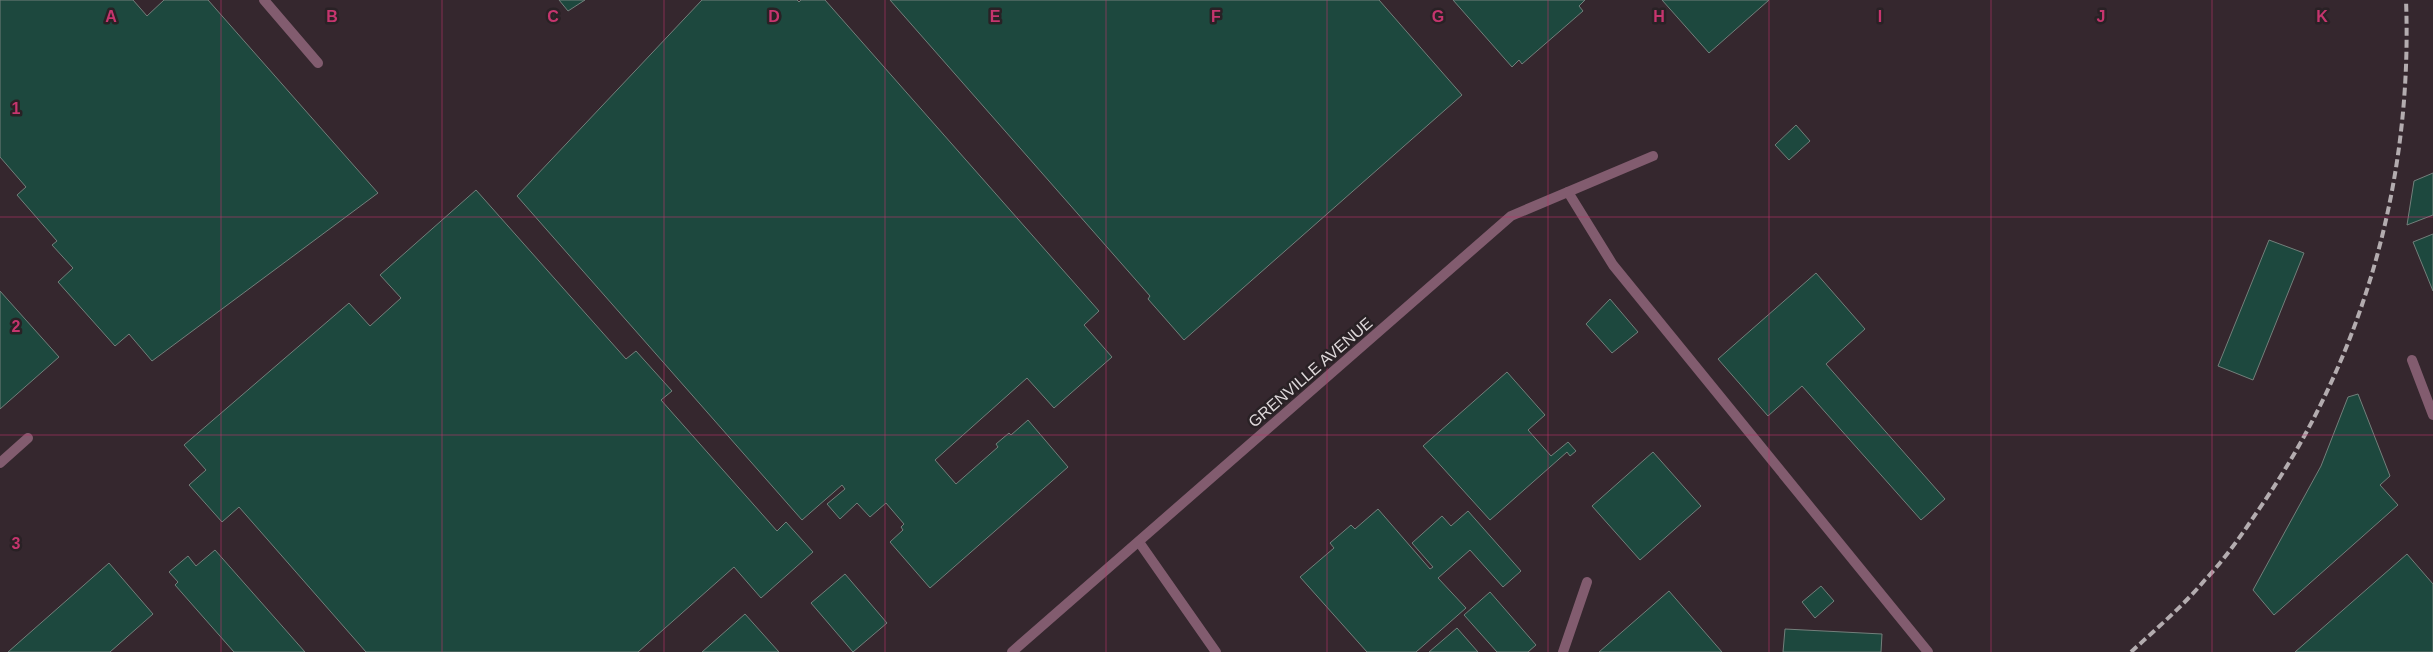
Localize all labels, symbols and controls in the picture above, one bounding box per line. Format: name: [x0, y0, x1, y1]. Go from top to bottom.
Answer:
text: A: [105, 8, 117, 25]
text: B: [326, 8, 338, 25]
text: C: [547, 8, 559, 25]
text: D: [768, 8, 780, 25]
text: E: [990, 8, 1001, 25]
text: F: [1211, 8, 1221, 25]
text: G: [1432, 8, 1444, 25]
text: H: [1653, 8, 1665, 25]
text: I: [1878, 8, 1882, 25]
text: J: [2097, 8, 2105, 25]
text: K: [2316, 8, 2328, 25]
text: 1: [12, 100, 21, 117]
street label: GRENVILLE AVENUE: [1245, 314, 1376, 431]
text: 2: [12, 318, 21, 335]
text: 3: [12, 535, 21, 552]

